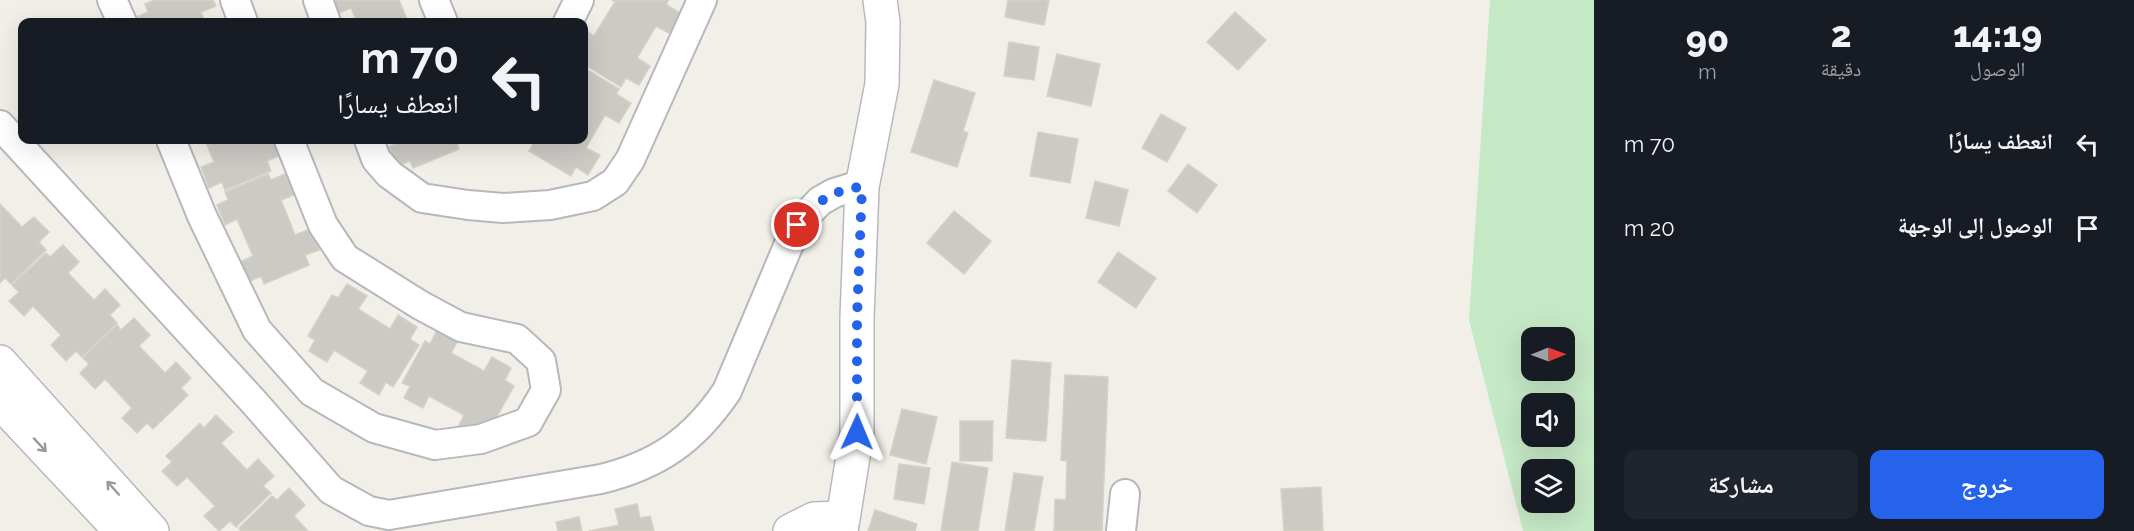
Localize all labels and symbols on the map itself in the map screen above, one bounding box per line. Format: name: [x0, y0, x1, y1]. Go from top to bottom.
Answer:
pin: [771, 199, 822, 250]
north arrow: [1521, 327, 1575, 381]
position arrow: [825, 400, 889, 464]
one-way arrow: [33, 437, 47, 452]
one-way arrow: [106, 480, 120, 495]

